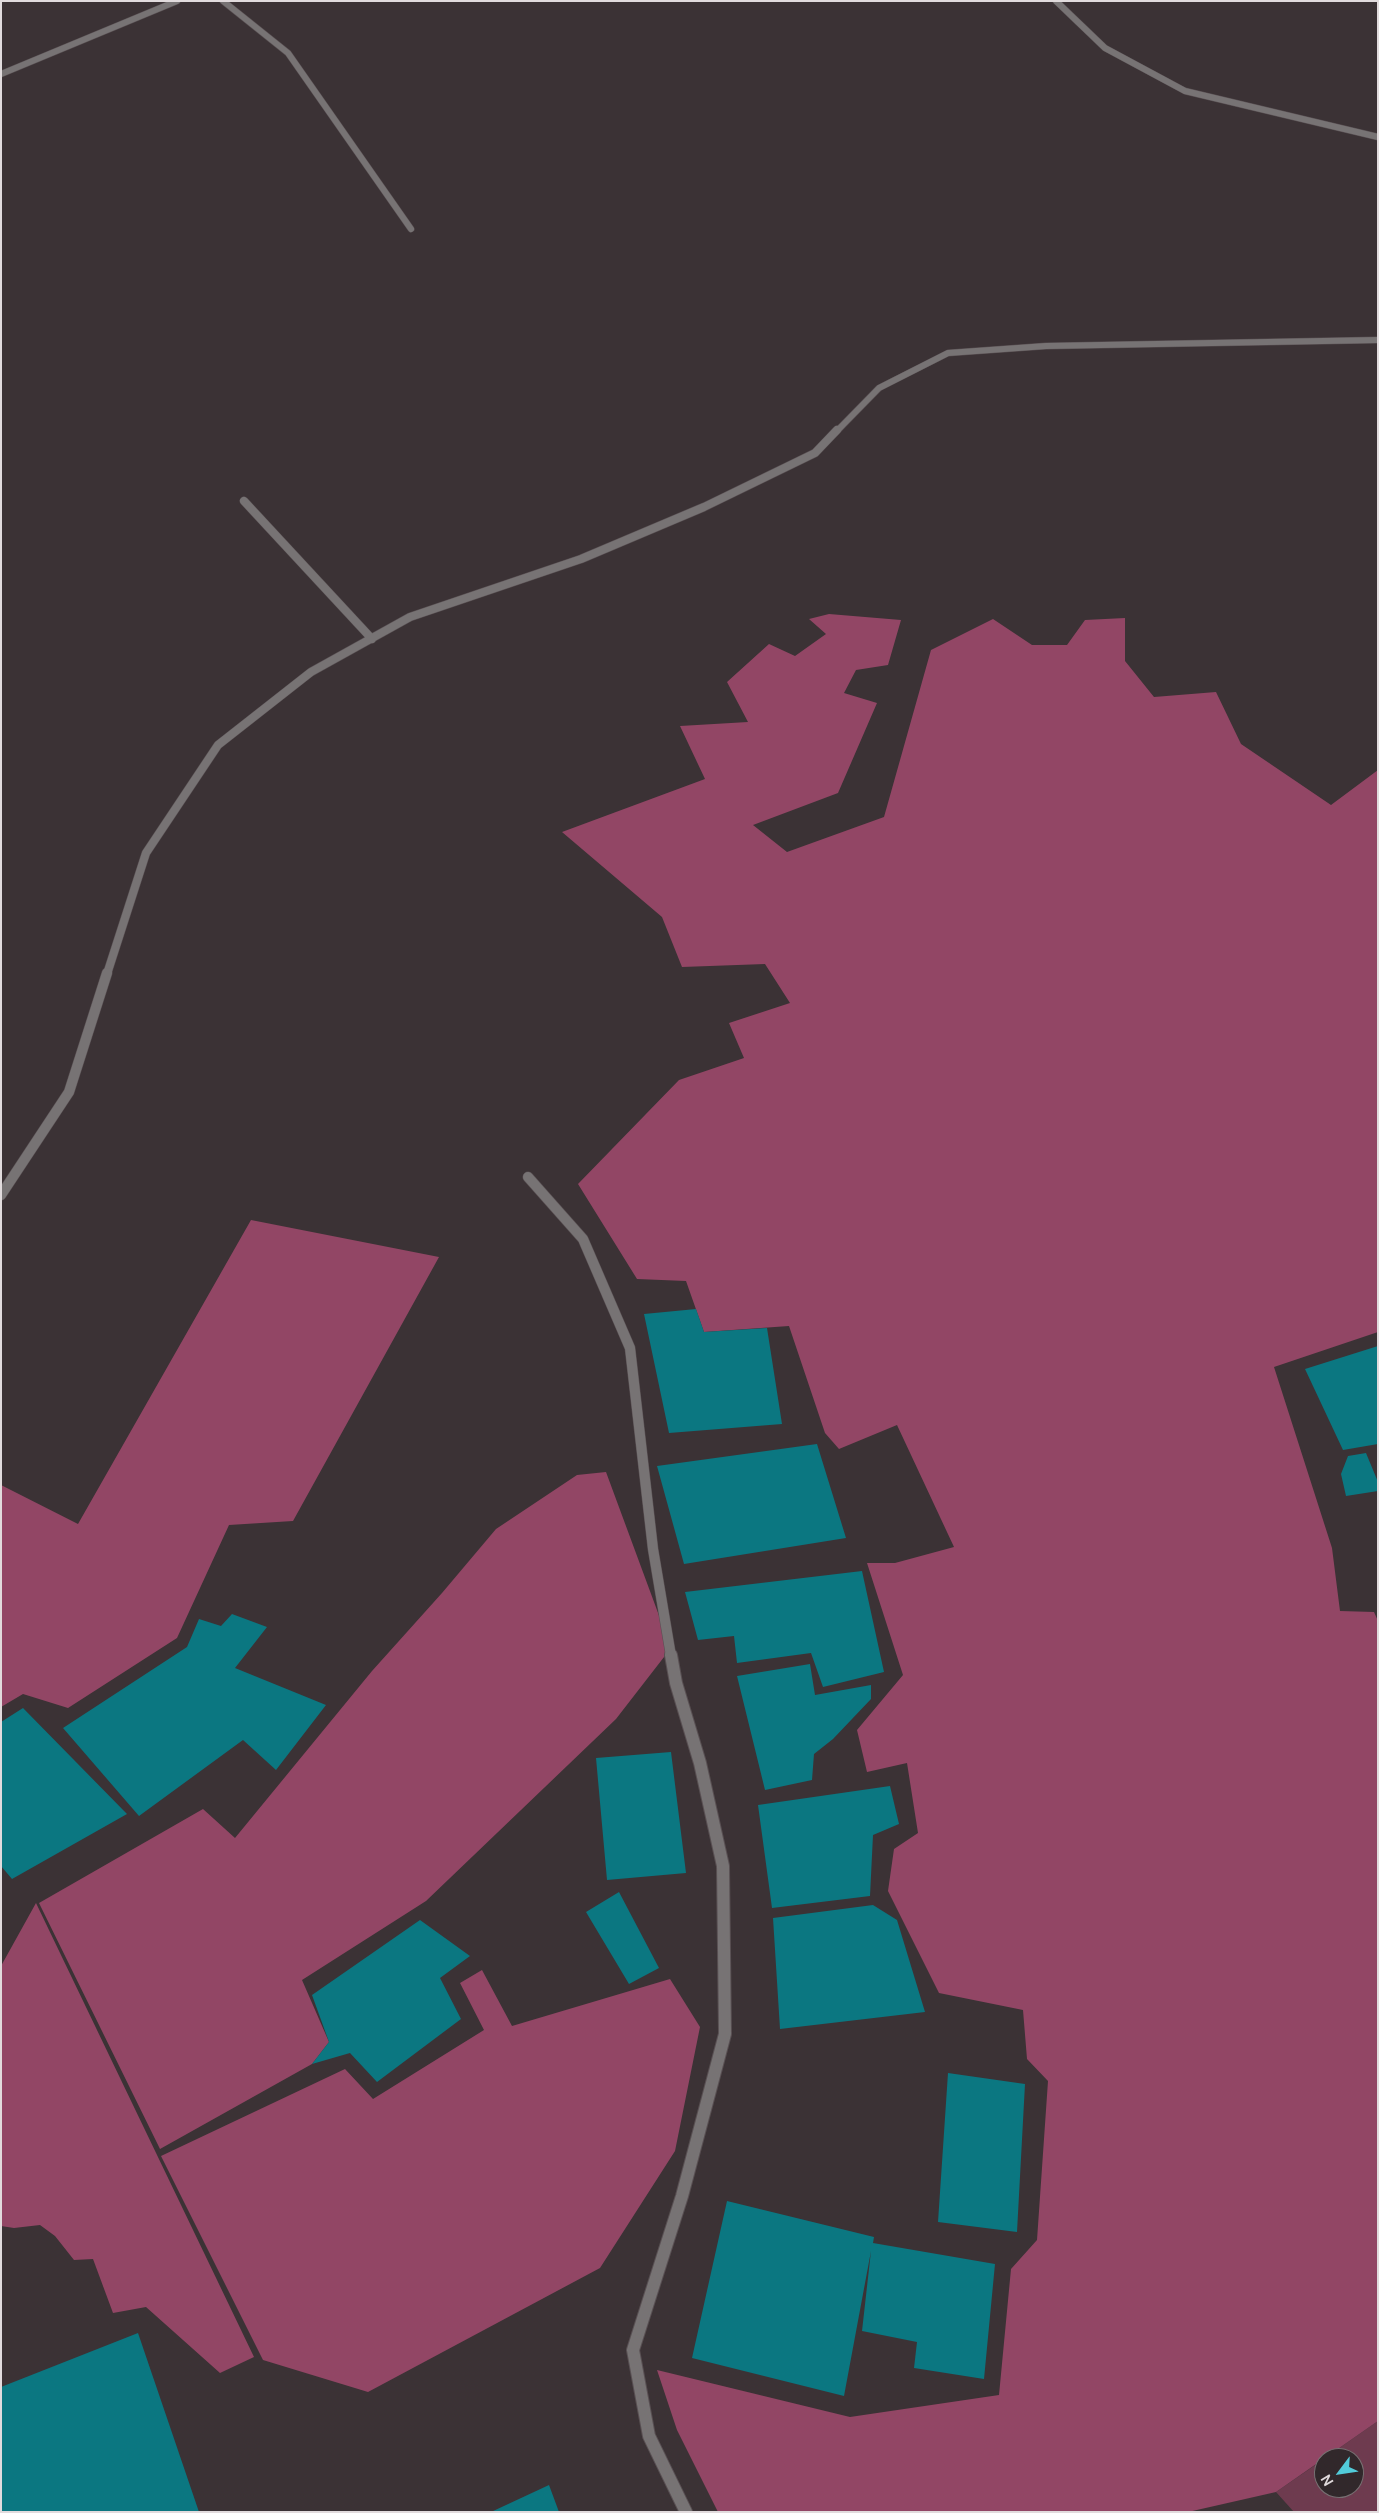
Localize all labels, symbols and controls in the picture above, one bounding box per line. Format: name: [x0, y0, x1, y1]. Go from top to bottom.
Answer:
north arrow: [1314, 2448, 1364, 2498]
text: N: [1316, 2471, 1337, 2490]

